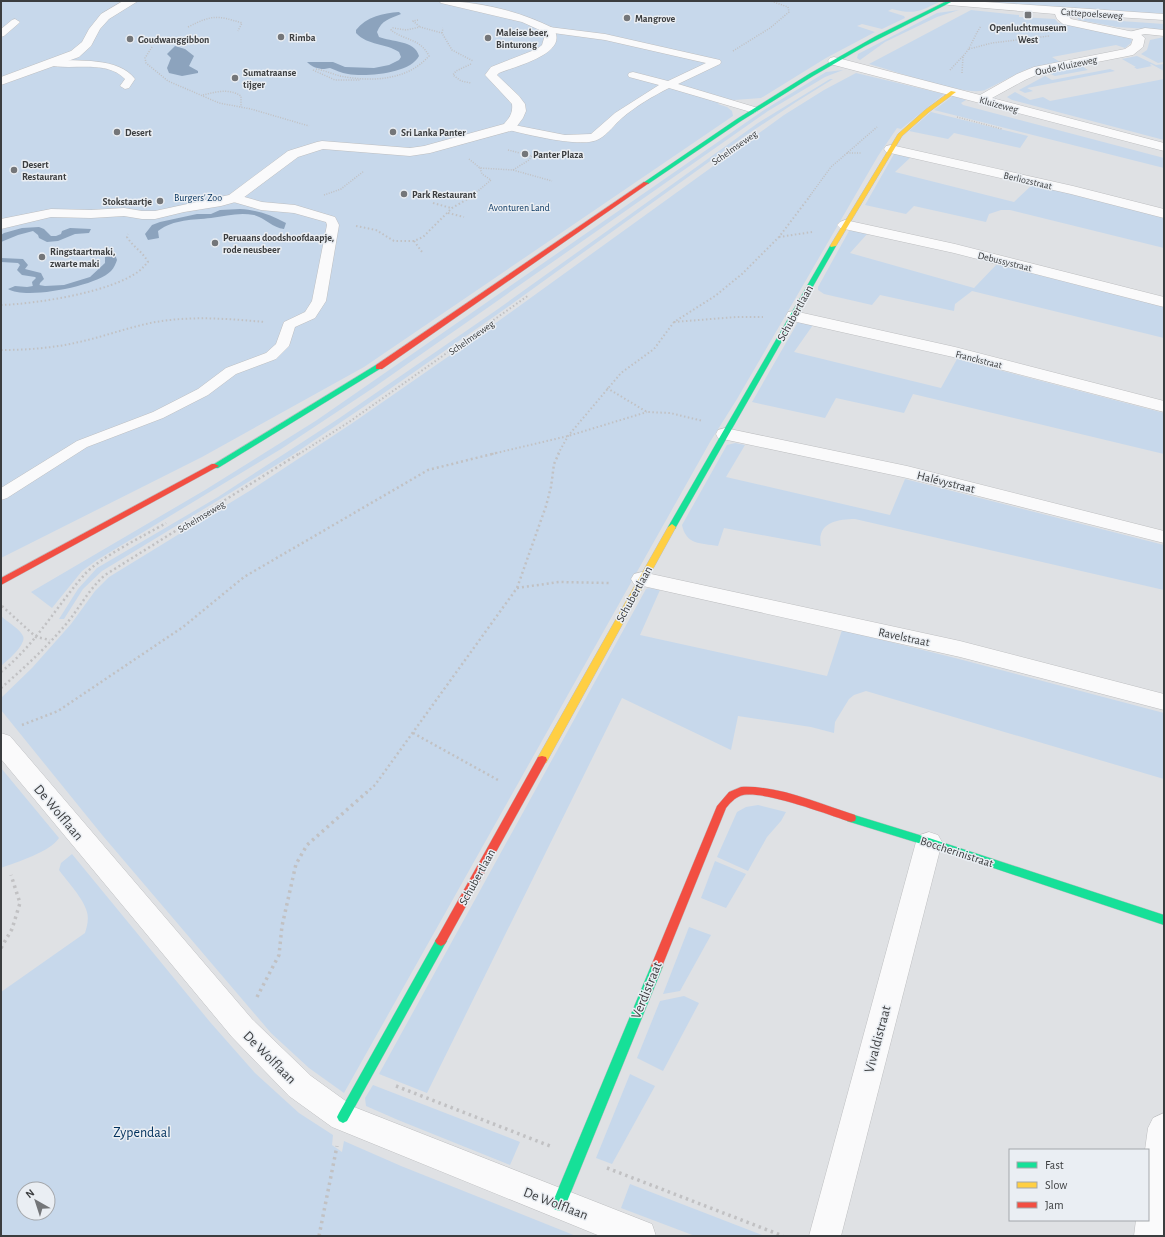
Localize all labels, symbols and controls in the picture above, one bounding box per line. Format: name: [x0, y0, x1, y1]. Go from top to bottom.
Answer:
street label: Cattepoelseweg: [1061, 7, 1123, 21]
marker: Openluchtmuseum West: [1023, 10, 1033, 20]
marker: Mangrove: [622, 13, 632, 23]
place label: Mangrove: [635, 14, 676, 24]
place label: Openluchtmuseum West: [989, 23, 1067, 45]
place label: Maleise beer, Binturong: [496, 28, 548, 50]
marker: Rimba: [276, 32, 286, 42]
place label: Rimba: [289, 33, 316, 43]
marker: Maleise beer, Binturong: [483, 33, 493, 43]
marker: Goudwanggibbon: [125, 34, 135, 44]
place label: Goudwanggibbon: [138, 35, 209, 45]
street label: Oude Kluizeweg: [1034, 55, 1098, 77]
place label: Sumatraanse tijger: [243, 68, 296, 90]
marker: Sumatraanse tijger: [230, 73, 240, 83]
street label: Kluizeweg: [978, 95, 1019, 115]
marker: Desert: [112, 127, 122, 137]
marker: Sri Lanka Panter: [388, 127, 398, 137]
place label: Desert: [125, 128, 152, 138]
place label: Sri Lanka Panter: [401, 128, 466, 138]
street label: Schelmseweg: [710, 128, 759, 167]
marker: Panter Plaza: [520, 149, 530, 159]
place label: Panter Plaza: [533, 150, 584, 160]
place label: Desert Restaurant: [22, 160, 67, 182]
marker: Desert Restaurant: [9, 165, 19, 175]
street label: Berliozstraat: [1003, 171, 1054, 192]
marker: Park Restaurant: [399, 189, 409, 199]
place label: Park Restaurant: [412, 190, 477, 200]
park label: Burgers' Zoo: [174, 193, 222, 203]
marker: Stokstaartje: [155, 196, 165, 206]
place label: Stokstaartje: [103, 197, 152, 207]
park label: Avonturen Land: [488, 203, 550, 213]
place label: Peruaans doodshoofdaapje, rode neusbeer: [223, 233, 334, 255]
marker: Peruaans doodshoofdaapje, rode neusbeer: [210, 238, 220, 248]
place label: Ringstaartmaki, zwarte maki: [50, 247, 115, 269]
street label: Debussystraat: [977, 250, 1034, 274]
marker: Ringstaartmaki, zwarte maki: [37, 252, 47, 262]
street label: Schubertlaan: [775, 283, 815, 343]
street label: Schelmseweg: [447, 318, 496, 357]
street label: Franckstraat: [954, 349, 1004, 371]
street label: Halévystraat: [916, 469, 976, 496]
street label: Schelmseweg: [176, 499, 227, 535]
street label: Schubertlaan: [614, 564, 654, 624]
street label: Ravelstraat: [877, 626, 931, 648]
street label: De Wolflaan: [31, 782, 85, 843]
street label: Boccherinistraat: [919, 835, 995, 870]
street label: Schubertlaan: [457, 847, 497, 907]
street label: Verdistraat: [629, 959, 665, 1021]
street label: Vivaldistraat: [862, 1004, 894, 1074]
street label: De Wolflaan: [240, 1029, 298, 1087]
park label: Zypendaal: [113, 1126, 171, 1140]
legend: [1009, 1149, 1149, 1221]
text: Fast: [1045, 1159, 1064, 1171]
text: Slow: [1045, 1179, 1067, 1191]
north arrow: [16, 1181, 56, 1221]
street label: De Wolflaan: [521, 1185, 590, 1223]
text: N: [24, 1187, 36, 1200]
text: Jam: [1045, 1199, 1064, 1211]

